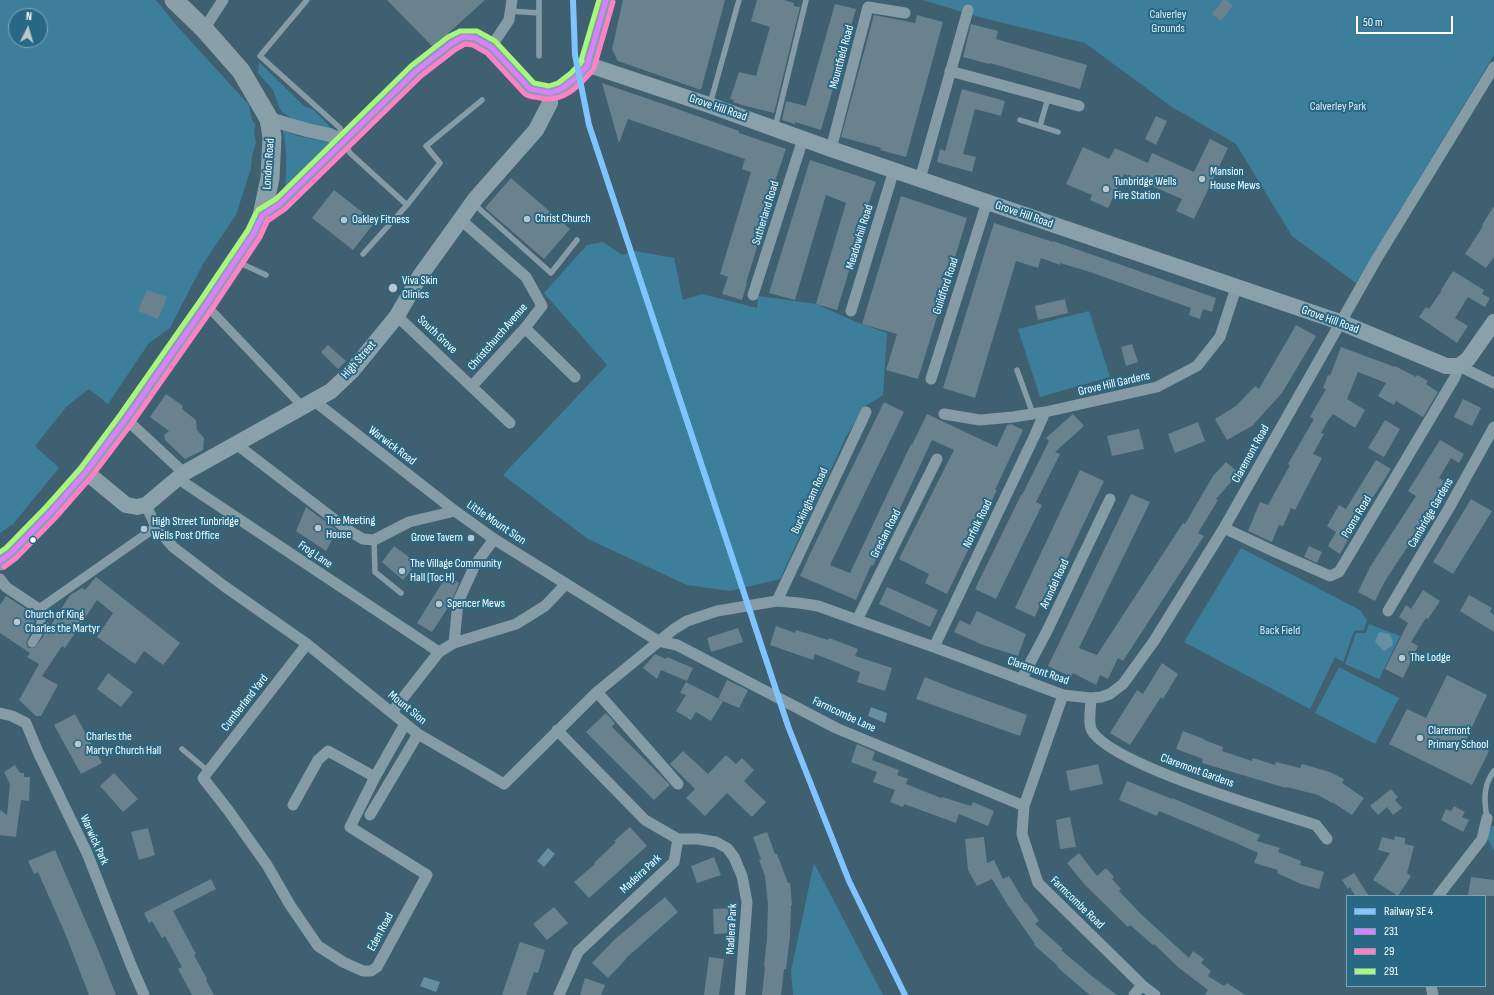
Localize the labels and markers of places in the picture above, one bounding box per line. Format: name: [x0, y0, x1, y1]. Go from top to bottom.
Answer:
place label: Mansion House Mews: [1210, 165, 1260, 193]
marker: Mansion House Mews: [1197, 174, 1207, 184]
place label: Tunbridge Wells Fire Station: [1114, 175, 1176, 203]
marker: Tunbridge Wells Fire Station: [1101, 184, 1111, 194]
place label: Christ Church: [535, 212, 591, 226]
place label: Oakley Fitness: [352, 213, 410, 227]
marker: Christ Church: [522, 214, 532, 224]
marker: Oakley Fitness: [339, 215, 349, 225]
place label: Viva Skin Clinics: [402, 274, 438, 302]
marker: Viva Skin Clinics: [387, 282, 399, 294]
place label: The Meeting House: [326, 514, 375, 542]
place label: High Street Tunbridge Wells Post Office: [152, 515, 239, 543]
marker: The Meeting House: [313, 523, 323, 533]
marker: High Street Tunbridge Wells Post Office: [139, 524, 149, 534]
place label: Grove Tavern: [411, 531, 463, 545]
marker: Grove Tavern: [466, 533, 476, 543]
unlabelled marker: [28, 535, 38, 545]
place label: The Village Community Hall (Toc H): [410, 557, 502, 585]
marker: The Village Community Hall (Toc H): [397, 566, 407, 576]
place label: Spencer Mews: [447, 597, 505, 611]
marker: Spencer Mews: [434, 599, 444, 609]
place label: Church of King Charles the Martyr: [25, 608, 100, 636]
marker: Church of King Charles the Martyr: [12, 617, 22, 627]
place label: The Lodge: [1410, 651, 1450, 665]
marker: The Lodge: [1397, 653, 1407, 663]
place label: Claremont Primary School: [1428, 724, 1488, 752]
place label: Charles the Martyr Church Hall: [86, 730, 161, 758]
marker: Claremont Primary School: [1415, 733, 1425, 743]
marker: Charles the Martyr Church Hall: [73, 739, 83, 749]

